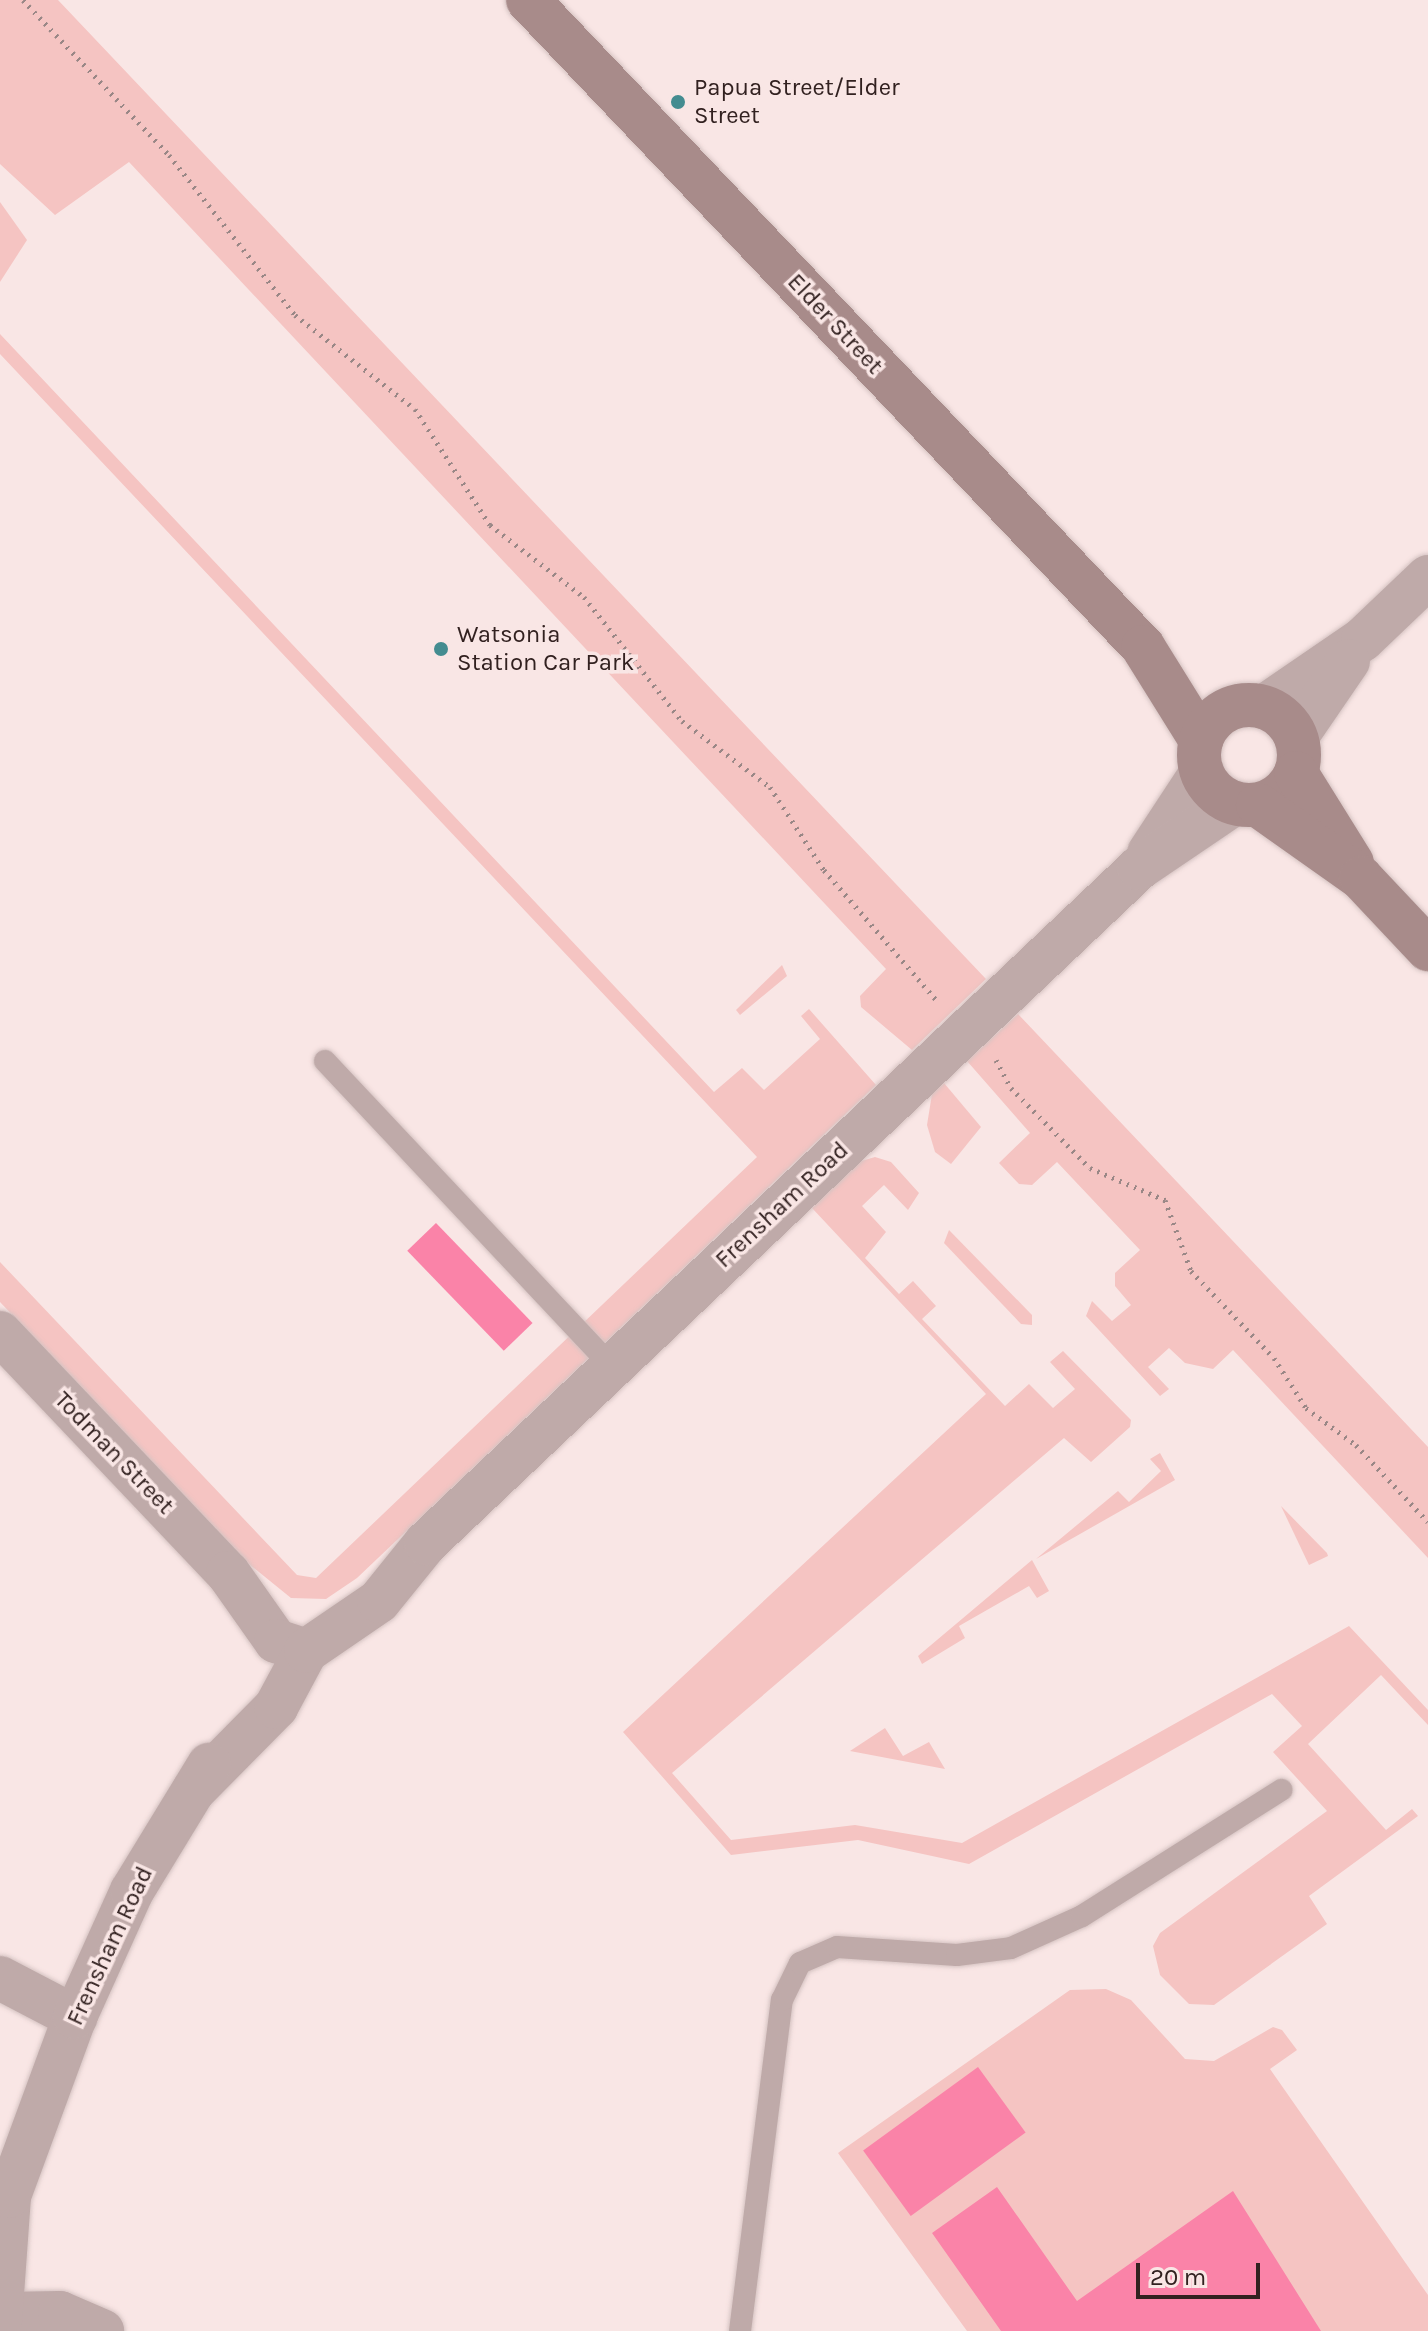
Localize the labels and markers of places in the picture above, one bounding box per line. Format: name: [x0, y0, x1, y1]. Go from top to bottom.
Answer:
place label: Papua Street/Elder Street: [694, 74, 900, 130]
marker: Papua Street/Elder Street: [669, 93, 687, 111]
place label: Watsonia Station Car Park: [457, 621, 634, 677]
marker: Watsonia Station Car Park: [432, 640, 450, 658]

